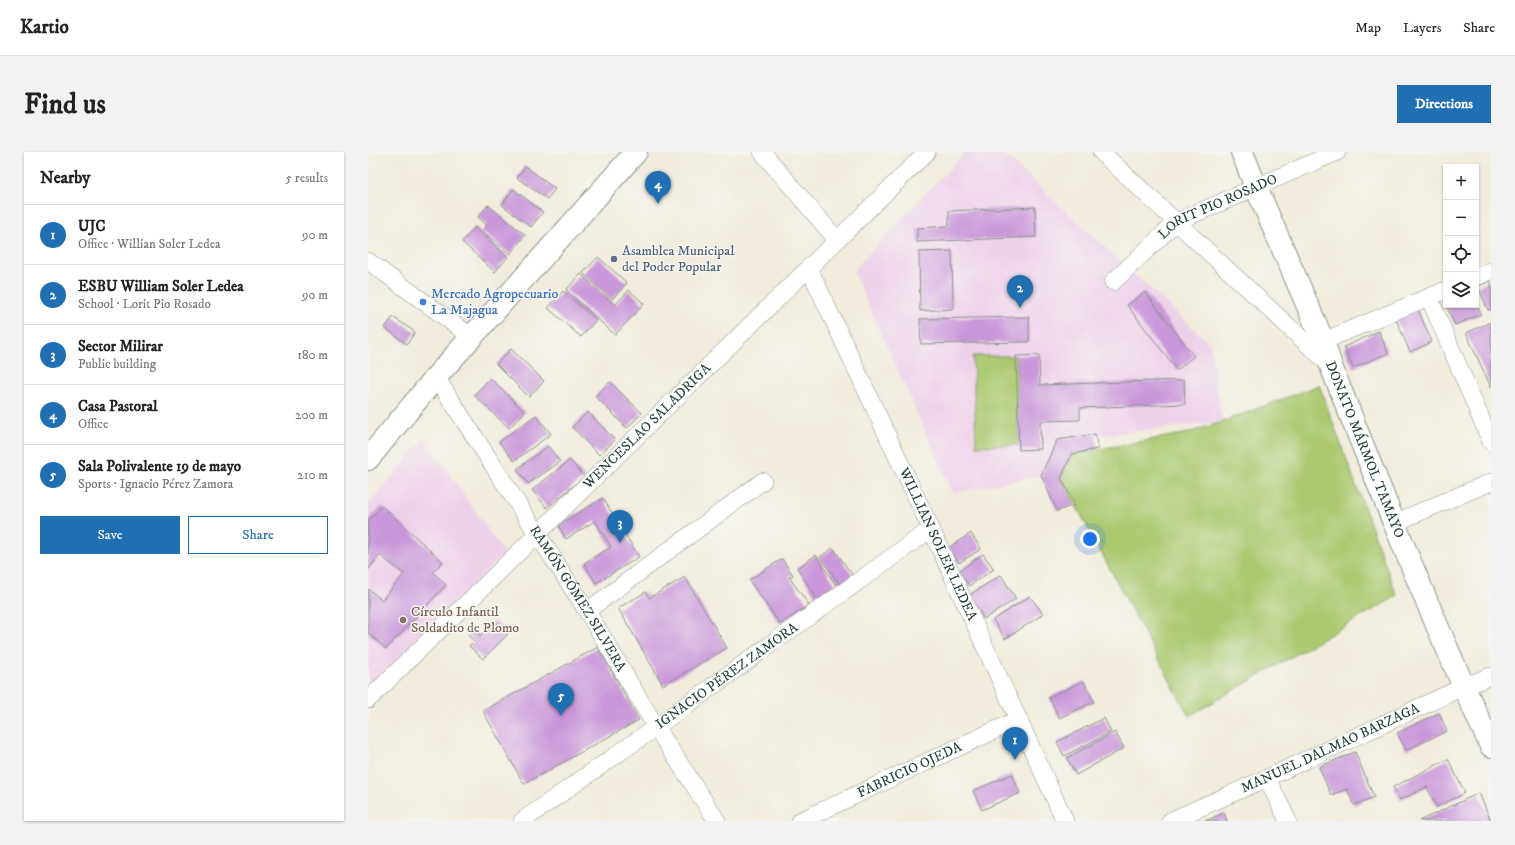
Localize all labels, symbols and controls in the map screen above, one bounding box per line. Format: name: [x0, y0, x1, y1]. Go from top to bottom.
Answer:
text: Kartio: [20, 16, 69, 39]
text: Map: [1355, 19, 1381, 37]
text: Layers: [1403, 19, 1441, 37]
text: Share: [1463, 19, 1495, 37]
button: Directions: [1397, 85, 1491, 123]
text: Find us: [24, 87, 106, 122]
map controls: [1443, 164, 1479, 308]
button: +: [1443, 164, 1479, 200]
text: Nearby: [40, 167, 90, 189]
text: 5 results: [286, 170, 328, 186]
street label: LORIT PIO ROSADO: [1154, 170, 1280, 243]
pin: 4: [645, 171, 671, 204]
button: −: [1443, 200, 1479, 236]
text: UJC: [78, 217, 105, 236]
text: 1: [51, 227, 55, 243]
text: 90 m: [302, 227, 328, 243]
text: Office · Willian Soler Ledea: [78, 236, 221, 252]
button: locate: [1443, 236, 1479, 272]
place label: Asamblea Municipal del Poder Popular: [622, 242, 735, 276]
marker: Asamblea Municipal del Poder Popular: [609, 254, 619, 264]
button: layers: [1443, 272, 1479, 308]
pin: 2: [1007, 275, 1033, 308]
text: ESBU William Soler Ledea: [78, 277, 244, 296]
place label: Mercado Agropecuario La Majagua: [431, 285, 558, 319]
text: 2: [50, 287, 56, 303]
text: 90 m: [302, 287, 328, 303]
text: School · Lorit Pio Rosado: [78, 296, 211, 312]
marker: Mercado Agropecuario La Majagua: [418, 297, 428, 307]
text: Sector Milirar: [78, 337, 163, 356]
text: 3: [51, 347, 55, 363]
text: 180 m: [297, 347, 328, 363]
text: Public building: [78, 356, 156, 372]
street label: WENCESLAO SALADRIGA: [579, 359, 716, 494]
street label: DONATO MÁRMOL TAMAYO: [1321, 359, 1408, 541]
text: Casa Pastoral: [78, 397, 158, 416]
text: 4: [49, 407, 57, 423]
text: 200 m: [295, 407, 328, 423]
text: Office: [78, 416, 108, 432]
text: Sala Polivalente 19 de mayo: [78, 457, 241, 476]
street label: WILLIAN SOLER LEDEA: [894, 464, 981, 625]
text: 5: [50, 467, 56, 483]
text: 210 m: [297, 467, 328, 483]
text: Sports · Ignacio Pérez Zamora: [78, 476, 233, 492]
pin: 3: [607, 510, 633, 543]
button: Save: [40, 516, 180, 554]
button: Share: [188, 516, 328, 554]
street label: RAMÓN GÓMEZ SILVERA: [525, 522, 631, 676]
your location: [1080, 529, 1100, 549]
place label: Círculo Infantil Soldadito de Plomo: [411, 603, 519, 637]
marker: Círculo Infantil Soldadito de Plomo: [398, 615, 408, 625]
street label: IGNACIO PÉREZ ZAMORA: [652, 618, 802, 733]
pin: 5: [548, 683, 574, 716]
street label: MANUEL DALMAO BARZAGA: [1238, 699, 1423, 797]
pin: 1: [1002, 727, 1028, 760]
street label: FABRICIO OJEDA: [855, 737, 966, 802]

